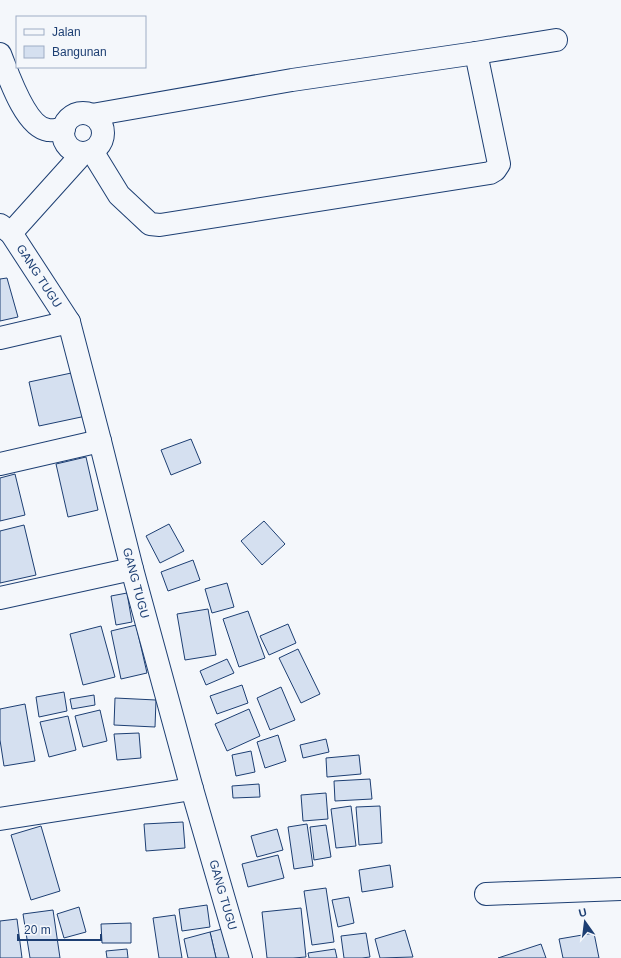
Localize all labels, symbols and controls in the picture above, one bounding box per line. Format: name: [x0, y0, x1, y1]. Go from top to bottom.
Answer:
legend: [16, 16, 146, 68]
text: Jalan: [52, 25, 81, 39]
text: Bangunan: [52, 45, 107, 59]
street label: GANG TUGU: [13, 242, 65, 310]
street label: GANG TUGU: [120, 546, 152, 620]
street label: GANG TUGU: [206, 858, 240, 932]
north arrow: [565, 902, 605, 942]
text: U: [577, 906, 588, 919]
scale bar: [18, 916, 101, 942]
text: 20 m: [24, 923, 51, 937]

